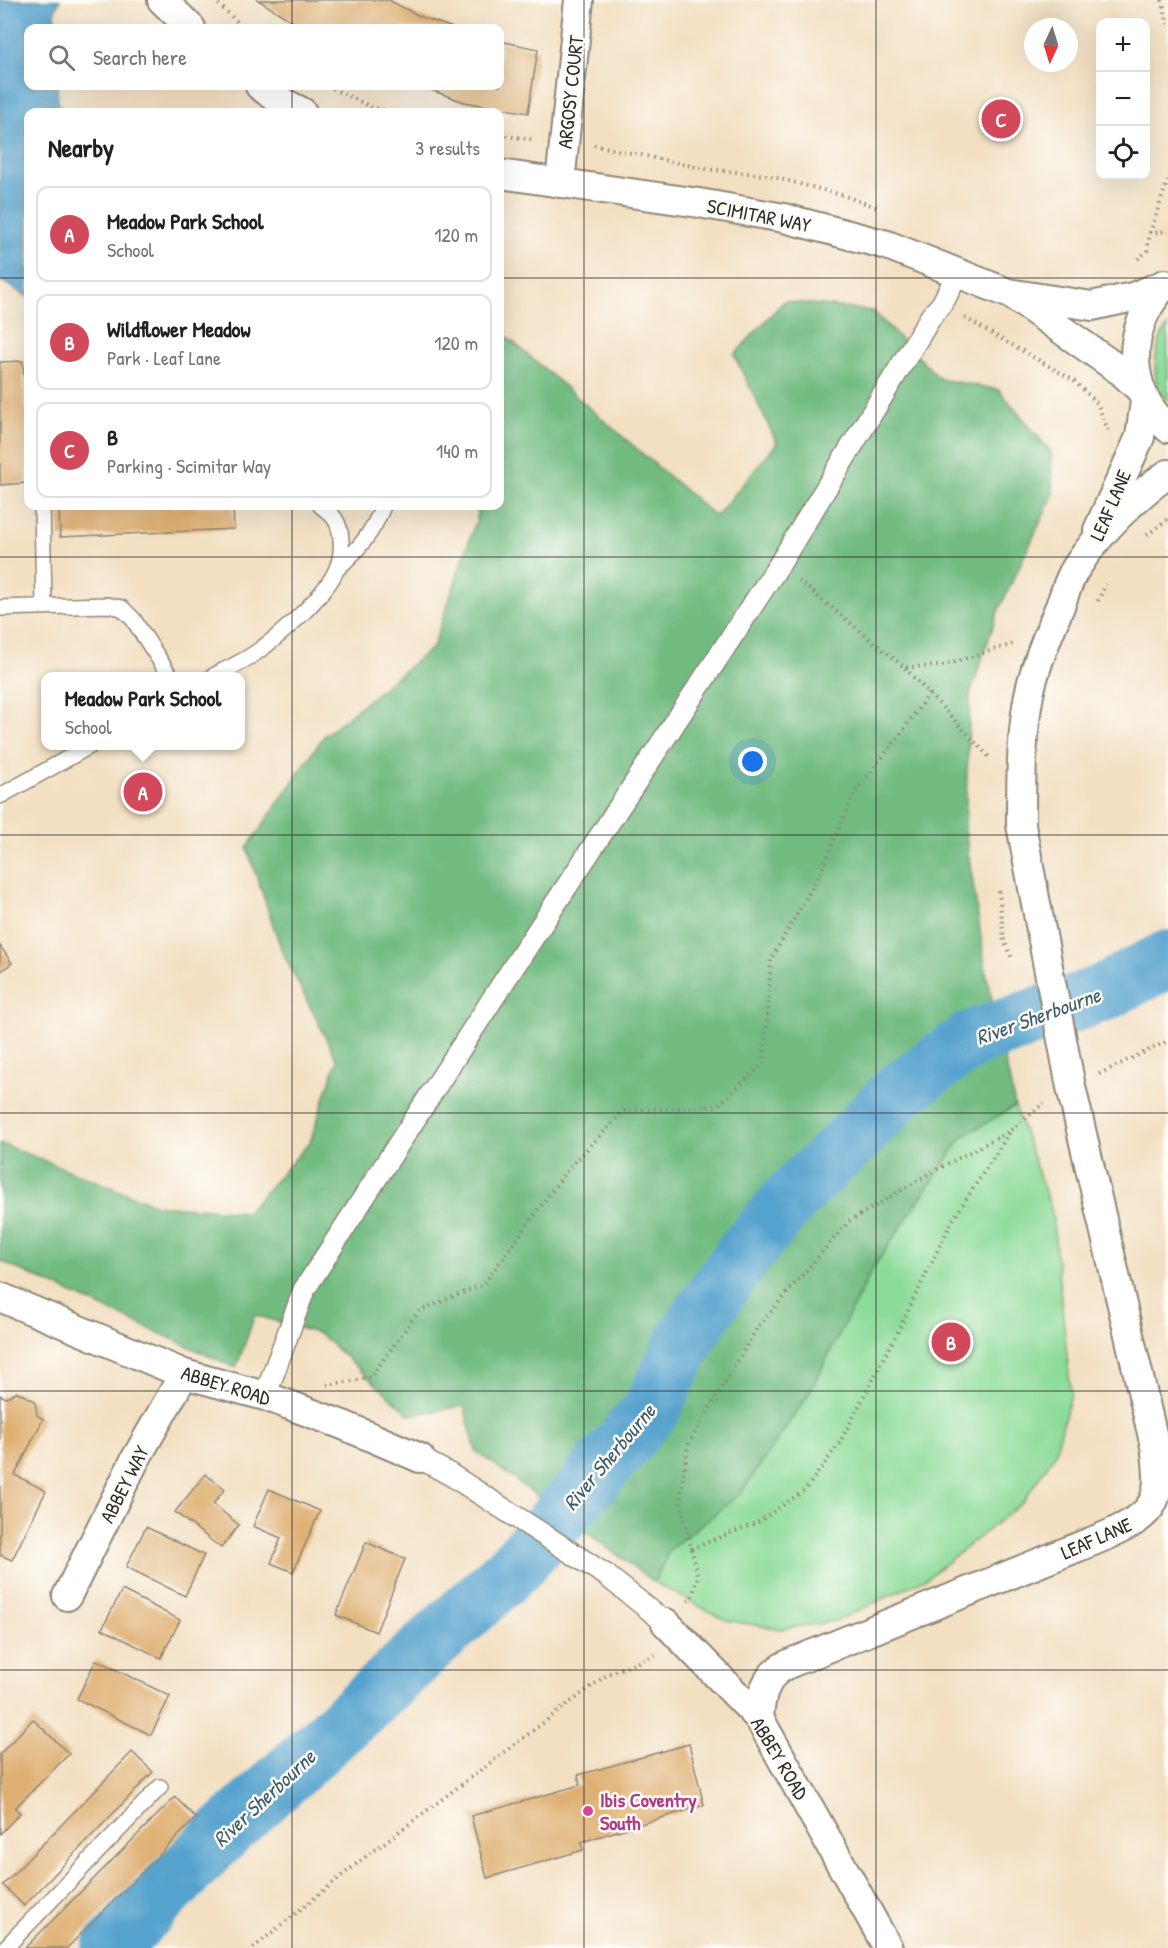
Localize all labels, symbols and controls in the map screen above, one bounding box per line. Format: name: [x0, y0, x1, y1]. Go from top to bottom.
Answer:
north arrow: [1024, 18, 1078, 72]
map controls: [1096, 18, 1150, 180]
button: +: [1096, 18, 1150, 72]
search box: [24, 24, 504, 90]
street label: ARGOSY COURT: [551, 33, 589, 150]
icon: search: [45, 41, 78, 74]
text: Search here: [93, 42, 187, 72]
button: −: [1096, 72, 1150, 126]
pin: C: [982, 96, 1020, 142]
button: locate: [1096, 126, 1150, 180]
text: Nearby: [48, 130, 114, 165]
text: 3 results: [415, 134, 480, 161]
street label: SCIMITAR WAY: [705, 192, 813, 238]
text: Meadow Park School: [107, 206, 264, 236]
text: A: [65, 221, 74, 248]
text: 120 m: [434, 221, 478, 248]
text: School: [107, 236, 154, 263]
text: Wildflower Meadow: [107, 314, 251, 344]
text: B: [64, 329, 75, 356]
text: 120 m: [434, 329, 478, 356]
text: Park · Leaf Lane: [107, 344, 221, 371]
text: B: [107, 422, 118, 452]
text: C: [64, 437, 75, 464]
text: 140 m: [436, 437, 478, 464]
text: Parking · Scimitar Way: [107, 452, 271, 479]
street label: LEAF LANE: [1083, 465, 1137, 545]
popup: [41, 672, 245, 750]
text: Meadow Park School: [65, 683, 221, 713]
text: School: [65, 713, 112, 740]
your location: [738, 747, 767, 776]
pin: A: [124, 770, 162, 814]
water label: River Sherbourne: [972, 980, 1106, 1052]
pin: B: [932, 1320, 970, 1364]
street label: ABBEY ROAD: [178, 1359, 274, 1411]
water label: River Sherbourne: [556, 1397, 663, 1516]
street label: ABBEY WAY: [93, 1441, 155, 1527]
street label: LEAF LANE: [1056, 1510, 1136, 1566]
street label: ABBEY ROAD: [745, 1712, 815, 1805]
water label: River Sherbourne: [206, 1742, 323, 1853]
place label: Ibis Coventry South: [600, 1786, 697, 1836]
marker: Ibis Coventry South: [581, 1804, 595, 1818]

